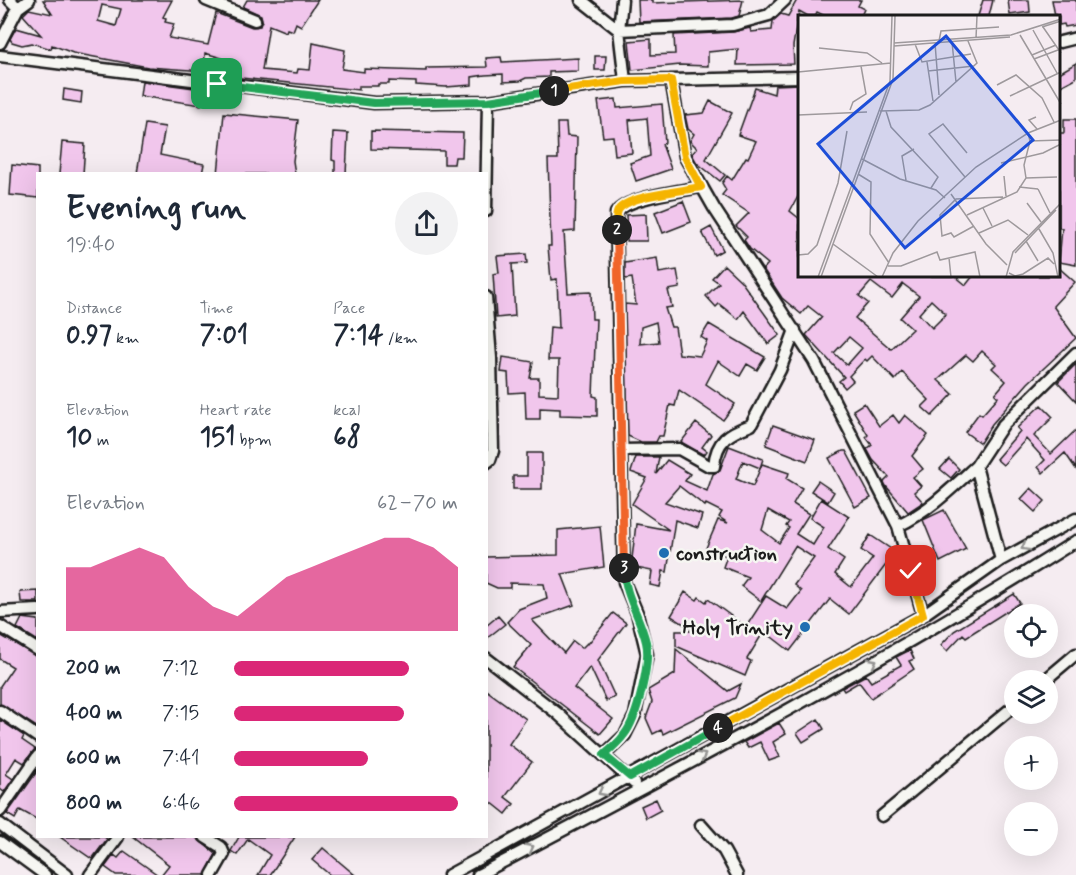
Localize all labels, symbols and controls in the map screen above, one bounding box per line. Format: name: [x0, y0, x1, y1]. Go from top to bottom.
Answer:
inset map: [798, 15, 1061, 278]
pin: [191, 58, 242, 109]
icon: arrive: [200, 67, 233, 100]
pin: 1: [539, 76, 569, 106]
text: 1: [550, 80, 558, 101]
text: Evening run: [66, 187, 246, 231]
button: share: [395, 192, 458, 255]
pin: 2: [602, 215, 632, 245]
text: 2: [613, 219, 621, 240]
text: 19:40: [66, 232, 115, 259]
text: Distance: [66, 298, 122, 319]
text: Time: [200, 298, 233, 319]
text: Pace: [333, 298, 365, 319]
text: 0.97: [66, 319, 112, 353]
text: 7:01: [200, 319, 248, 353]
text: 7:14: [333, 319, 383, 353]
text: km: [112, 328, 139, 349]
text: /km: [383, 328, 418, 349]
text: Elevation: [66, 400, 129, 421]
text: Heart rate: [200, 400, 272, 421]
text: kcal: [333, 400, 360, 421]
text: 10: [66, 421, 93, 455]
text: 151: [200, 421, 235, 455]
text: 68: [333, 421, 361, 455]
text: m: [93, 430, 110, 451]
text: bpm: [235, 430, 272, 451]
text: Elevation: [66, 490, 145, 517]
text: 62–70 m: [377, 490, 458, 517]
place label: construction: [676, 540, 777, 568]
one-way arrow: [1021, 540, 1031, 551]
pin: [885, 545, 936, 596]
marker: construction: [657, 546, 671, 560]
pin: 3: [609, 553, 639, 583]
icon: check: [894, 554, 927, 587]
text: 3: [620, 557, 628, 578]
map controls: [1004, 604, 1058, 856]
button: locate: [1004, 604, 1058, 658]
place label: Holy Trinity: [683, 614, 793, 642]
marker: Holy Trinity: [798, 620, 812, 634]
text: 200 m: [66, 655, 121, 682]
text: 7:12: [162, 655, 199, 682]
one-way arrow: [867, 658, 877, 669]
button: layers: [1004, 670, 1058, 724]
text: 400 m: [66, 700, 122, 727]
text: 7:15: [162, 700, 199, 727]
pin: 4: [703, 713, 733, 743]
text: 4: [713, 717, 723, 738]
button: +: [1004, 736, 1058, 790]
text: 600 m: [66, 745, 121, 772]
text: 7:41: [162, 745, 200, 772]
one-way arrow: [696, 752, 706, 763]
one-way arrow: [598, 785, 608, 796]
text: 800 m: [66, 790, 122, 817]
text: 6:46: [162, 790, 200, 817]
button: −: [1004, 802, 1058, 856]
one-way arrow: [524, 844, 534, 855]

